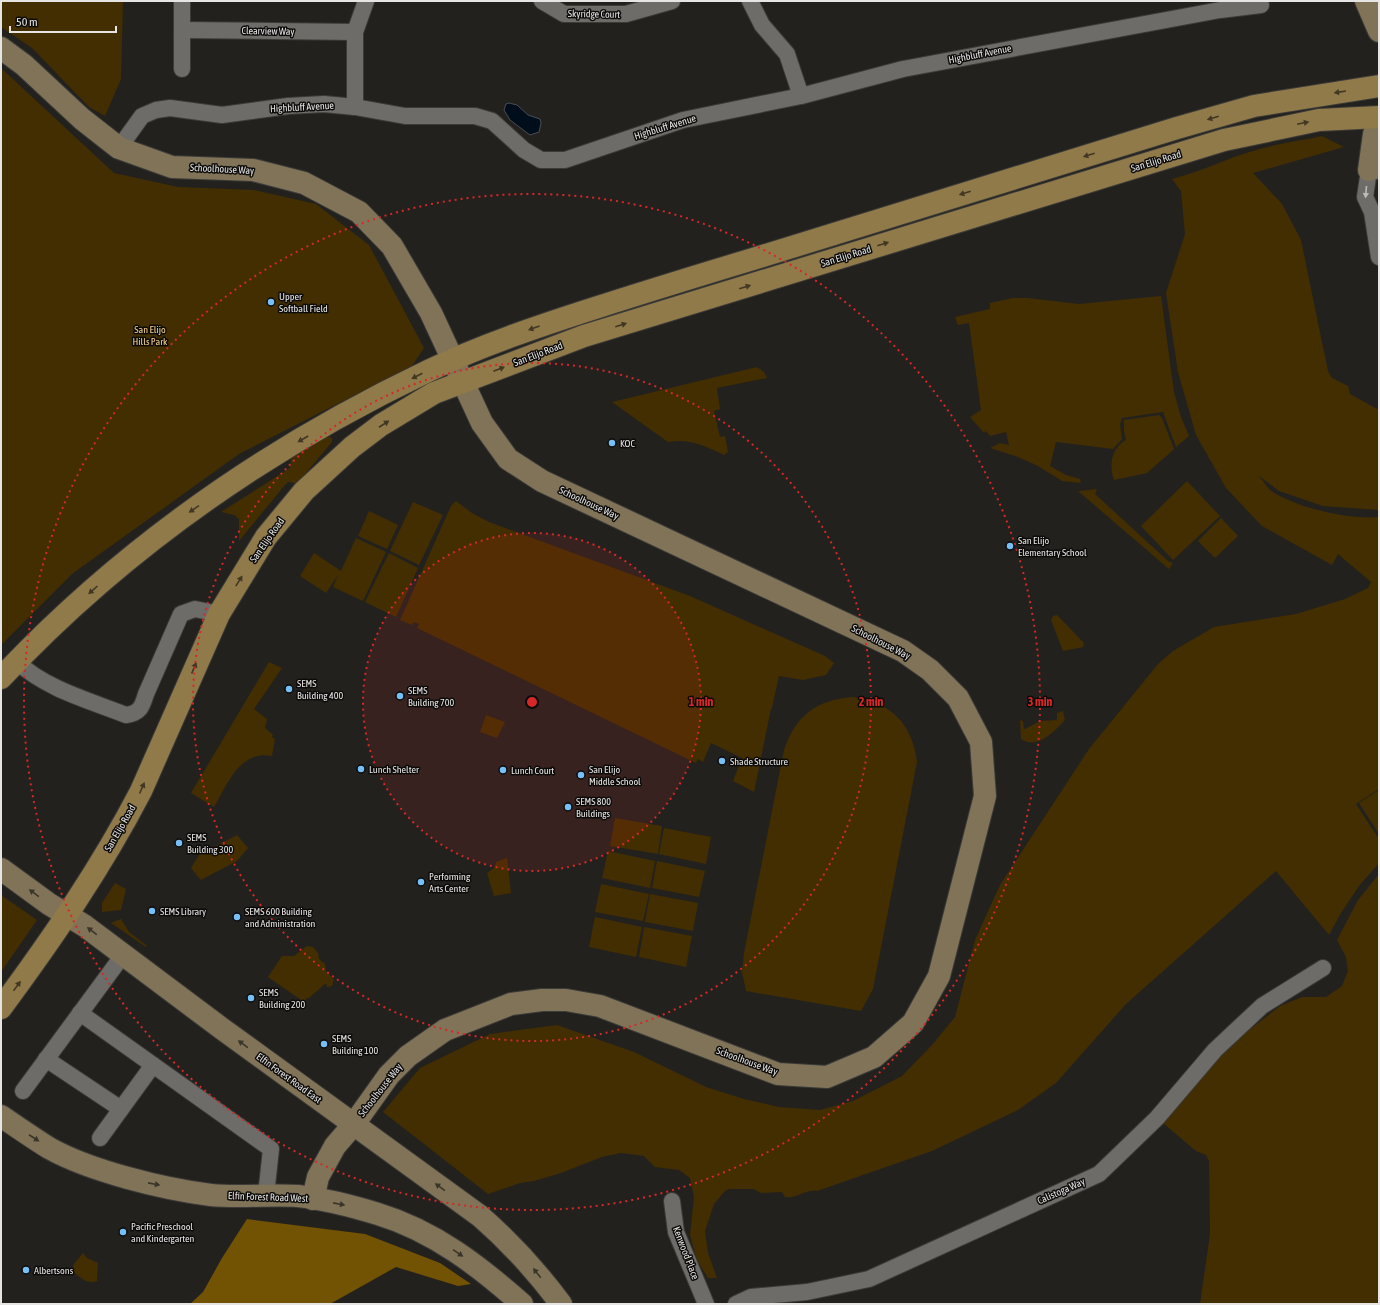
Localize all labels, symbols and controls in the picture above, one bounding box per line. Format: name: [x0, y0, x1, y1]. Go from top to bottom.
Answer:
scale bar: [10, 8, 116, 34]
street label: Skyridge Court: [568, 8, 620, 20]
text: 50 m: [16, 15, 38, 29]
street label: Clearview Way: [241, 25, 295, 37]
street label: Highbluff Avenue: [948, 42, 1013, 66]
one-way arrow: [1334, 89, 1347, 95]
street label: Highbluff Avenue: [270, 100, 335, 114]
street label: Highbluff Avenue: [633, 112, 698, 142]
one-way arrow: [1207, 115, 1219, 121]
one-way arrow: [1297, 120, 1309, 126]
street label: San Elijo Road: [1130, 148, 1183, 174]
one-way arrow: [1082, 152, 1094, 158]
street label: Schoolhouse Way: [190, 162, 254, 176]
one-way arrow: [1363, 186, 1369, 198]
one-way arrow: [958, 191, 970, 197]
one-way arrow: [877, 241, 889, 247]
street label: San Elijo Road: [820, 243, 873, 269]
one-way arrow: [740, 283, 752, 289]
place label: Upper Softball Field: [279, 291, 328, 314]
marker: Upper Softball Field: [266, 297, 276, 307]
one-way arrow: [615, 322, 627, 328]
park label: San Elijo Hills Park: [132, 324, 168, 347]
one-way arrow: [527, 326, 539, 332]
street label: San Elijo Road: [512, 340, 564, 368]
one-way arrow: [493, 365, 505, 371]
one-way arrow: [411, 373, 423, 380]
one-way arrow: [378, 420, 390, 427]
one-way arrow: [297, 435, 309, 442]
marker: KOC: [607, 438, 617, 448]
place label: KOC: [620, 438, 635, 449]
street label: Schoolhouse Way: [558, 484, 620, 522]
one-way arrow: [188, 505, 199, 513]
street label: San Elijo Road: [248, 515, 286, 564]
place label: San Elijo Elementary School: [1018, 535, 1087, 558]
marker: San Elijo Elementary School: [1005, 541, 1015, 551]
one-way arrow: [236, 575, 243, 587]
one-way arrow: [87, 586, 98, 595]
street label: Schoolhouse Way: [850, 622, 912, 662]
one-way arrow: [192, 662, 198, 674]
place label: SEMS Building 400: [297, 678, 343, 701]
marker: SEMS Building 400: [284, 684, 294, 694]
place label: SEMS Building 700: [408, 685, 454, 708]
marker: SEMS Building 700: [395, 691, 405, 701]
centre of rings: [525, 695, 539, 709]
text: 1 min: [689, 695, 713, 709]
text: 2 min: [859, 695, 883, 709]
text: 3 min: [1028, 695, 1052, 709]
marker: Shade Structure: [717, 756, 727, 766]
place label: Shade Structure: [730, 756, 789, 767]
marker: Lunch Shelter: [356, 764, 366, 774]
place label: Lunch Shelter: [369, 764, 420, 775]
place label: San Elijo Middle School: [589, 764, 641, 787]
marker: Lunch Court: [498, 765, 508, 775]
place label: Lunch Court: [511, 765, 554, 776]
marker: San Elijo Middle School: [576, 770, 586, 780]
one-way arrow: [140, 781, 146, 793]
place label: SEMS 800 Buildings: [576, 796, 611, 819]
marker: SEMS 800 Buildings: [563, 802, 573, 812]
street label: San Elijo Road: [102, 803, 138, 853]
place label: SEMS Building 300: [187, 832, 233, 855]
marker: SEMS Building 300: [174, 838, 184, 848]
place label: Performing Arts Center: [429, 871, 471, 894]
marker: Performing Arts Center: [416, 877, 426, 887]
one-way arrow: [29, 889, 40, 897]
marker: SEMS Library: [147, 906, 157, 916]
place label: SEMS Library: [160, 906, 206, 917]
place label: SEMS 600 Building and Administration: [245, 906, 316, 929]
marker: SEMS 600 Building and Administration: [232, 912, 242, 922]
one-way arrow: [86, 927, 97, 935]
one-way arrow: [13, 981, 21, 991]
place label: SEMS Building 200: [259, 987, 305, 1010]
marker: SEMS Building 200: [246, 993, 256, 1003]
place label: SEMS Building 100: [332, 1033, 378, 1056]
marker: SEMS Building 100: [319, 1039, 329, 1049]
one-way arrow: [237, 1040, 248, 1048]
street label: Schoolhouse Way: [715, 1045, 779, 1077]
street label: Elfin Forest Road East: [254, 1051, 324, 1105]
street label: Schoolhouse Way: [356, 1061, 404, 1119]
one-way arrow: [28, 1134, 40, 1141]
street label: Calistoga Way: [1035, 1176, 1087, 1206]
one-way arrow: [148, 1181, 161, 1187]
one-way arrow: [435, 1183, 446, 1191]
street label: Elfin Forest Road West: [228, 1190, 308, 1204]
one-way arrow: [332, 1201, 345, 1207]
place label: Pacific Preschool and Kindergarten: [131, 1221, 195, 1244]
street label: Kenwood Place: [671, 1225, 701, 1281]
marker: Pacific Preschool and Kindergarten: [118, 1227, 128, 1237]
one-way arrow: [452, 1249, 464, 1256]
marker: Albertsons: [21, 1265, 31, 1275]
place label: Albertsons: [34, 1265, 74, 1276]
one-way arrow: [533, 1267, 542, 1278]

